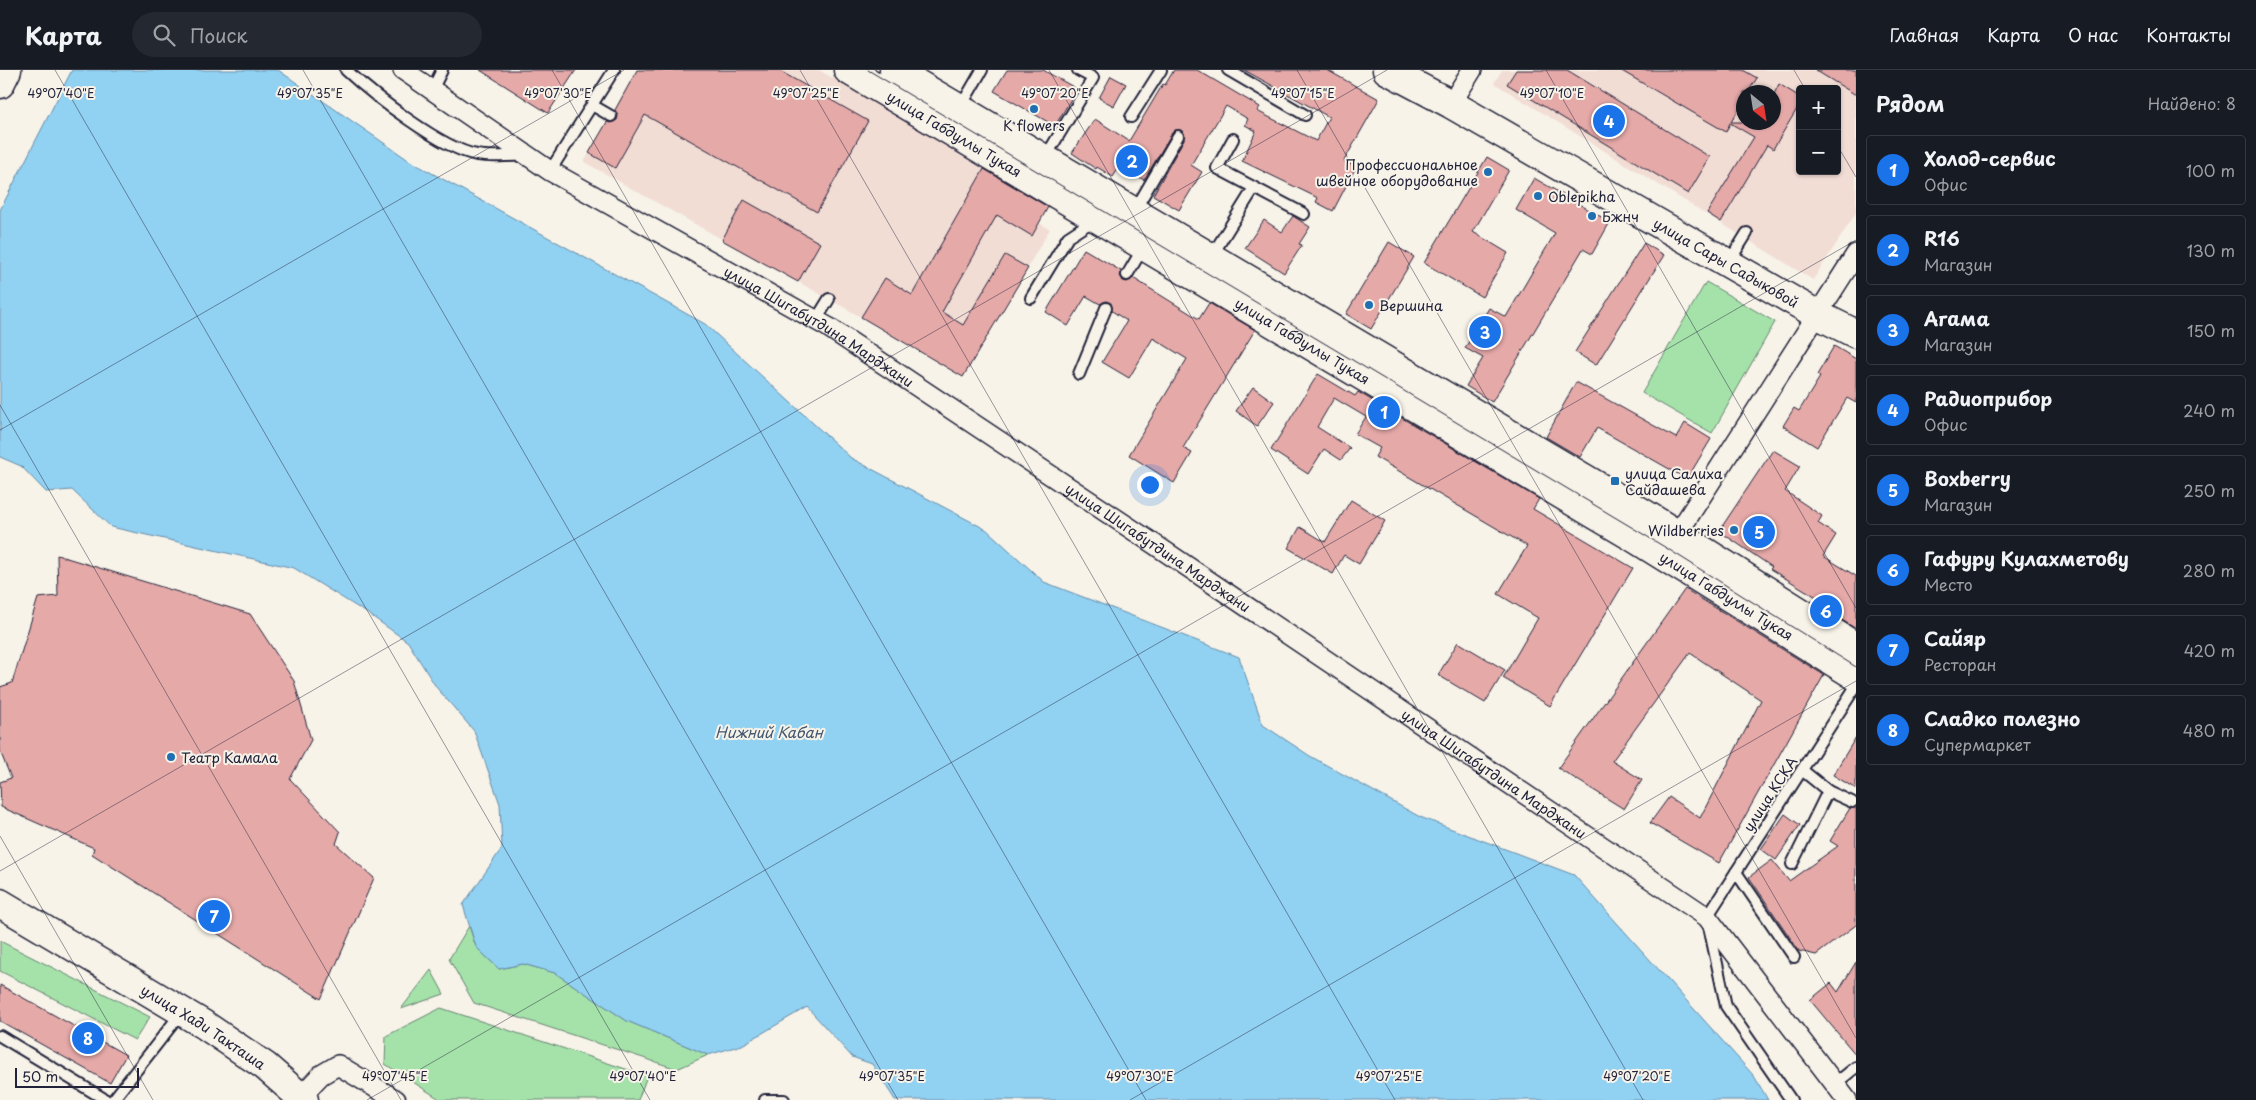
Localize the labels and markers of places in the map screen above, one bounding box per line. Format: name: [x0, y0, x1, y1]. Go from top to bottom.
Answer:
pin: 4: [1593, 102, 1625, 140]
marker: K flowers: [1028, 103, 1040, 115]
place label: K flowers: [1003, 115, 1065, 136]
pin: 2: [1116, 142, 1148, 180]
place label: Профессиональное швейное оборудование: [1316, 154, 1478, 191]
marker: Профессиональное швейное оборудование: [1482, 166, 1494, 178]
place label: Oblepikha: [1548, 186, 1615, 207]
marker: Oblepikha: [1532, 190, 1544, 202]
place label: Бжнч: [1602, 206, 1639, 227]
marker: Бжнч: [1586, 210, 1598, 222]
place label: Вершина: [1379, 295, 1443, 316]
marker: Вершина: [1363, 299, 1375, 311]
pin: 3: [1469, 313, 1501, 351]
pin: 1: [1368, 393, 1400, 431]
place label: улица Салиха Сайдашева: [1625, 463, 1723, 500]
marker: улица Салиха Сайдашева: [1609, 475, 1621, 487]
pin: 5: [1743, 513, 1775, 551]
place label: Wildberries: [1648, 520, 1724, 541]
marker: Wildberries: [1728, 524, 1740, 536]
pin: 6: [1810, 592, 1842, 630]
place label: Театр Камала: [181, 747, 278, 768]
marker: Театр Камала: [165, 751, 177, 763]
pin: 7: [198, 897, 230, 935]
pin: 8: [72, 1019, 104, 1057]

